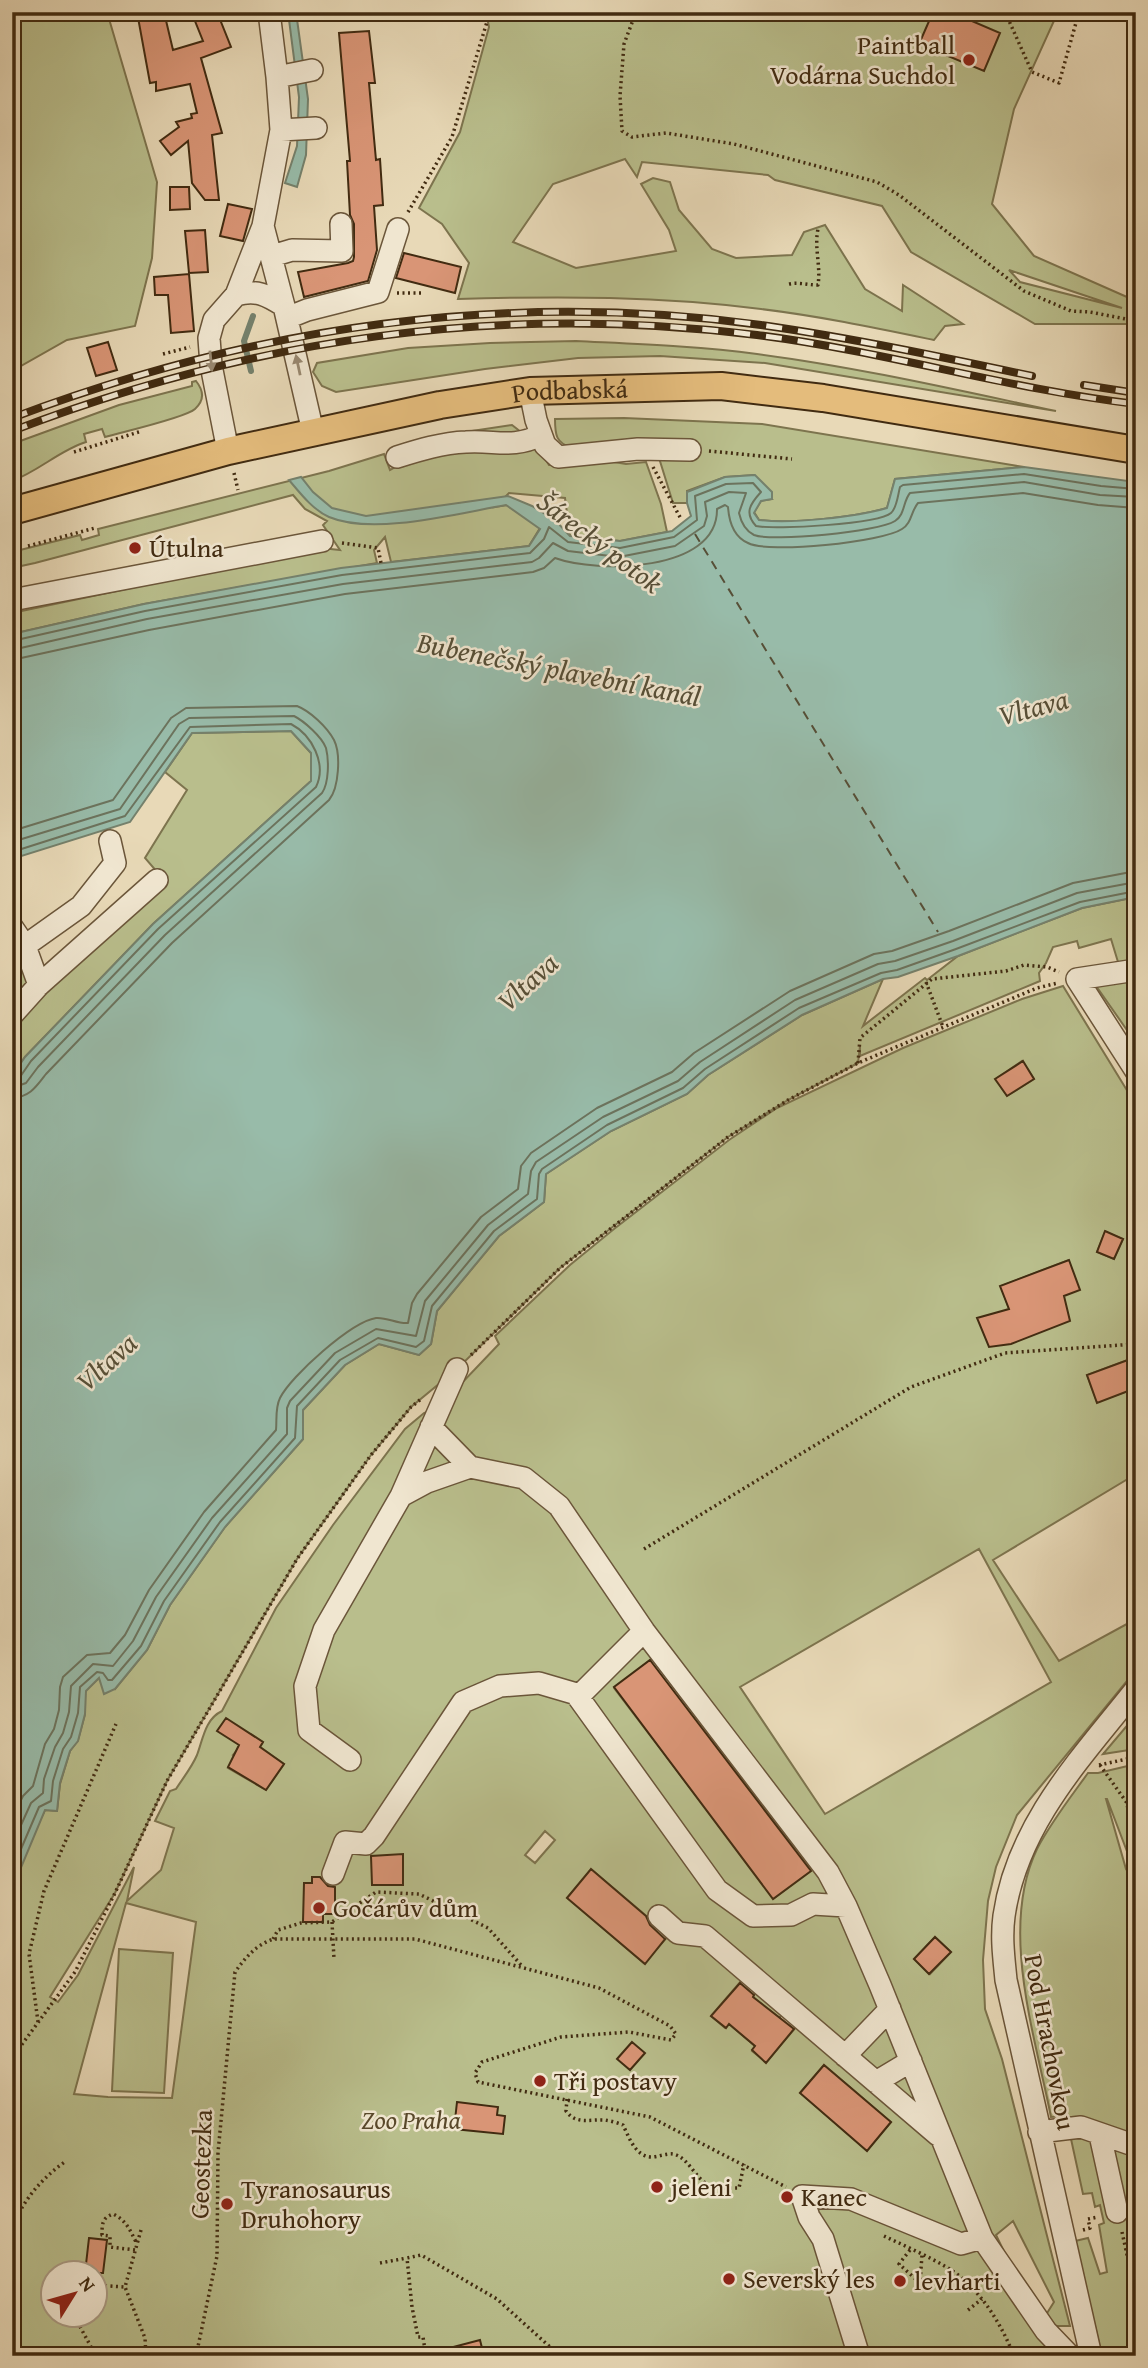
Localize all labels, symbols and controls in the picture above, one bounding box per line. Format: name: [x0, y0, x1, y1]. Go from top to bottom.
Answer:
place label: Paintball Vodárna Suchdol: [770, 25, 955, 94]
marker: Paintball Vodárna Suchdol: [961, 52, 977, 68]
one-way arrow: [206, 350, 217, 372]
one-way arrow: [292, 354, 303, 376]
street label: Podbabská: [509, 368, 629, 413]
water label: Šárecký potok: [529, 481, 672, 603]
place label: Útulna: [149, 528, 224, 567]
marker: Útulna: [127, 540, 143, 556]
water label: Bubenečský plavební kanál: [413, 621, 704, 716]
water label: Vltava: [994, 678, 1072, 735]
water label: Vltava: [487, 943, 567, 1020]
water label: Vltava: [66, 1323, 146, 1400]
place label: Gočárův dům: [333, 1888, 478, 1927]
marker: Gočárův dům: [311, 1900, 327, 1916]
street label: Pod Hrachovkou: [1014, 1951, 1087, 2133]
place label: Tři postavy: [554, 2061, 677, 2100]
marker: Tři postavy: [532, 2073, 548, 2089]
park label: Zoo Praha: [361, 2100, 461, 2139]
street label: Geostezka: [179, 2108, 222, 2219]
place label: jeleni: [667, 2167, 732, 2206]
place label: Tyranosaurus Druhohory: [241, 2169, 391, 2238]
place label: Kanec: [801, 2177, 867, 2216]
marker: jeleni: [649, 2179, 665, 2195]
marker: Kanec: [779, 2189, 795, 2205]
marker: Tyranosaurus Druhohory: [219, 2196, 235, 2212]
place label: Severský les: [743, 2259, 875, 2298]
north arrow: [38, 2260, 108, 2330]
place label: levharti: [914, 2261, 1001, 2300]
text: N: [73, 2270, 103, 2298]
marker: Severský les: [721, 2271, 737, 2287]
marker: levharti: [892, 2273, 908, 2289]

